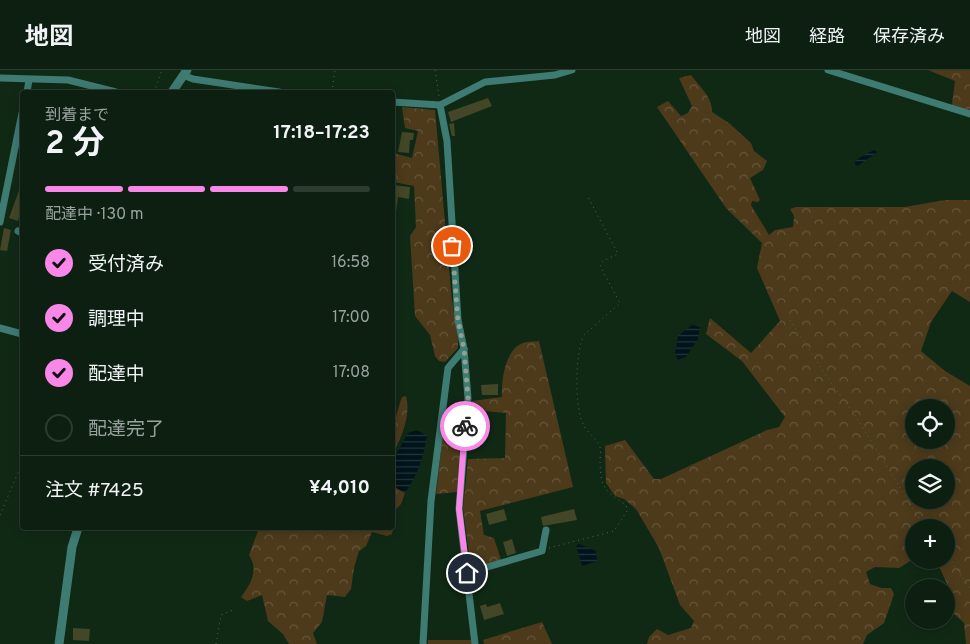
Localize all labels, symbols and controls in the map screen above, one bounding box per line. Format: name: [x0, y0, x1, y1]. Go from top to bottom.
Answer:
text: 地図: [25, 23, 73, 53]
text: 地図: [745, 26, 781, 49]
text: 経路: [809, 26, 845, 49]
text: 保存済み: [873, 26, 945, 49]
text: 到着まで: [45, 106, 109, 126]
text: 17:18–17:23: [273, 121, 370, 145]
text: 2 分: [45, 125, 105, 165]
text: 配達中 · 130 m: [45, 205, 144, 225]
pin: [431, 225, 473, 267]
icon: bag: [438, 232, 466, 260]
icon: check: [45, 249, 73, 277]
text: 受付済み: [88, 253, 164, 277]
text: 16:58: [331, 253, 370, 273]
icon: check: [45, 304, 73, 332]
text: 調理中: [88, 308, 145, 332]
text: 17:00: [332, 308, 370, 328]
icon: check: [45, 359, 73, 387]
text: 配達中: [88, 363, 145, 387]
text: 17:08: [333, 363, 370, 383]
map controls: [905, 399, 955, 629]
button: locate: [905, 399, 955, 449]
courier: [440, 401, 490, 451]
icon: bike: [451, 412, 479, 440]
text: 配達完了: [88, 418, 164, 442]
button: layers: [905, 459, 955, 509]
text: ¥4,010: [309, 476, 370, 500]
text: 注文 #7425: [45, 479, 144, 503]
button: +: [905, 519, 955, 569]
pin: [446, 552, 488, 594]
icon: home: [453, 559, 481, 587]
button: −: [905, 579, 955, 629]

